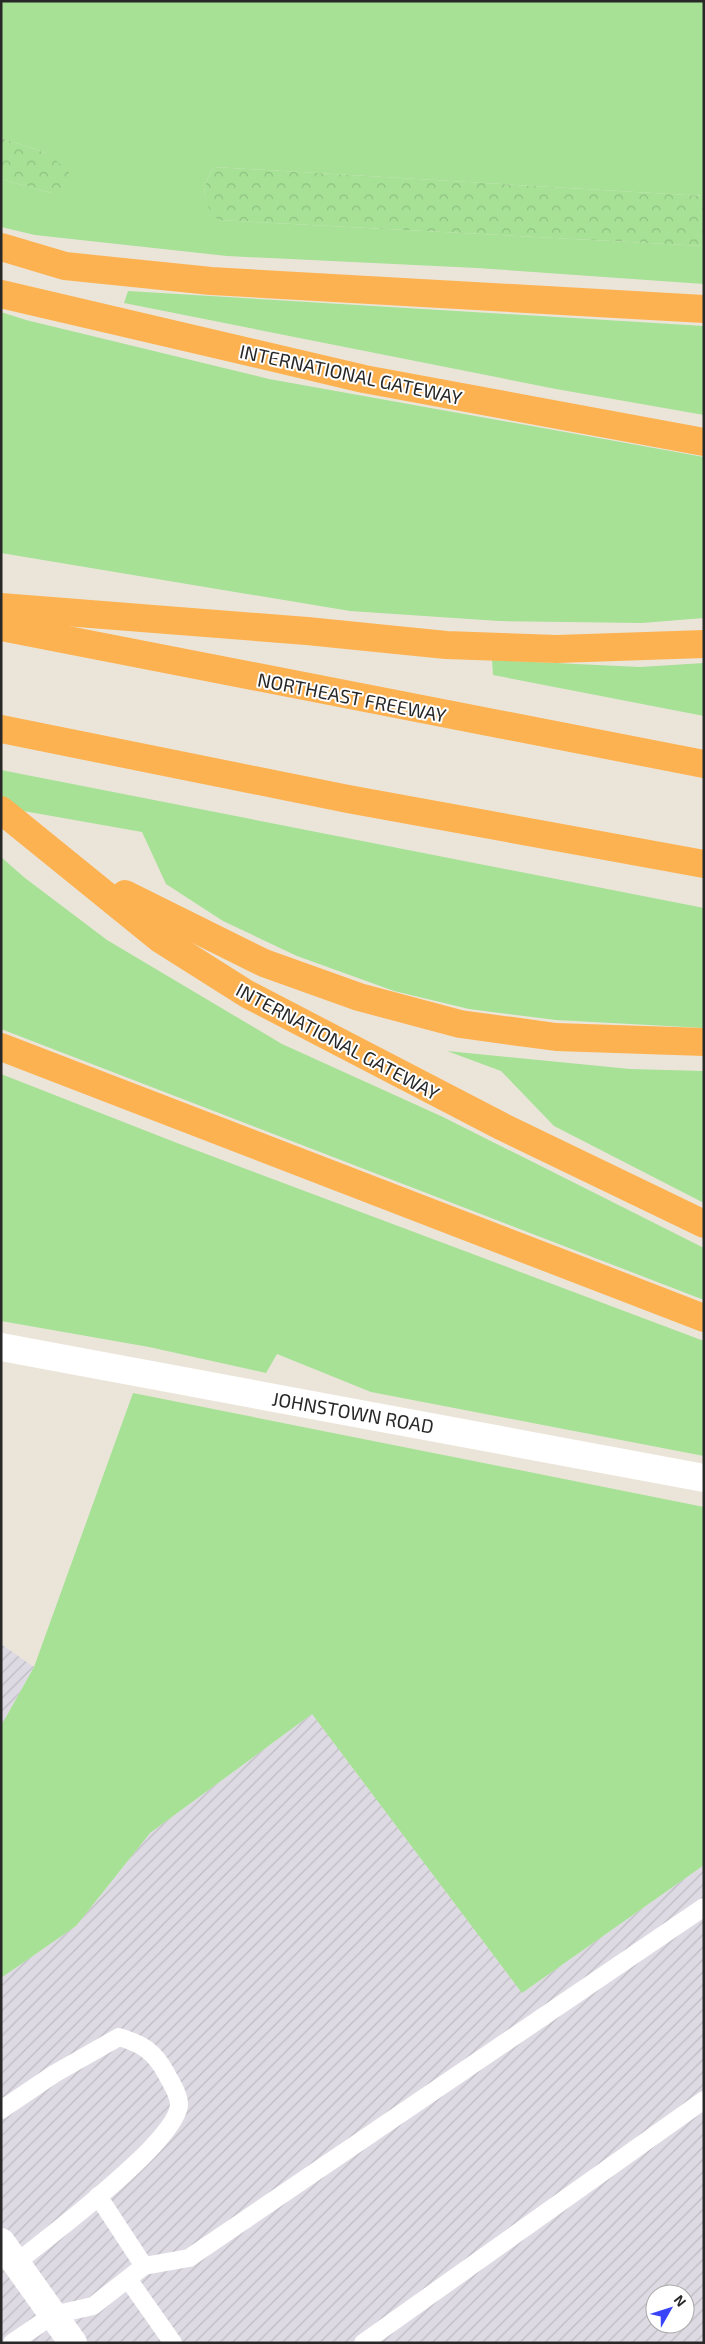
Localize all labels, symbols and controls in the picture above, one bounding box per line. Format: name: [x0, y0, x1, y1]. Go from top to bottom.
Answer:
street label: INTERNATIONAL GATEWAY: [238, 339, 465, 409]
street label: NORTHEAST FREEWAY: [256, 667, 448, 727]
street label: INTERNATIONAL GATEWAY: [232, 978, 444, 1104]
street label: JOHNSTOWN ROAD: [270, 1386, 436, 1438]
north arrow: [645, 2284, 695, 2334]
text: N: [671, 2291, 690, 2310]

